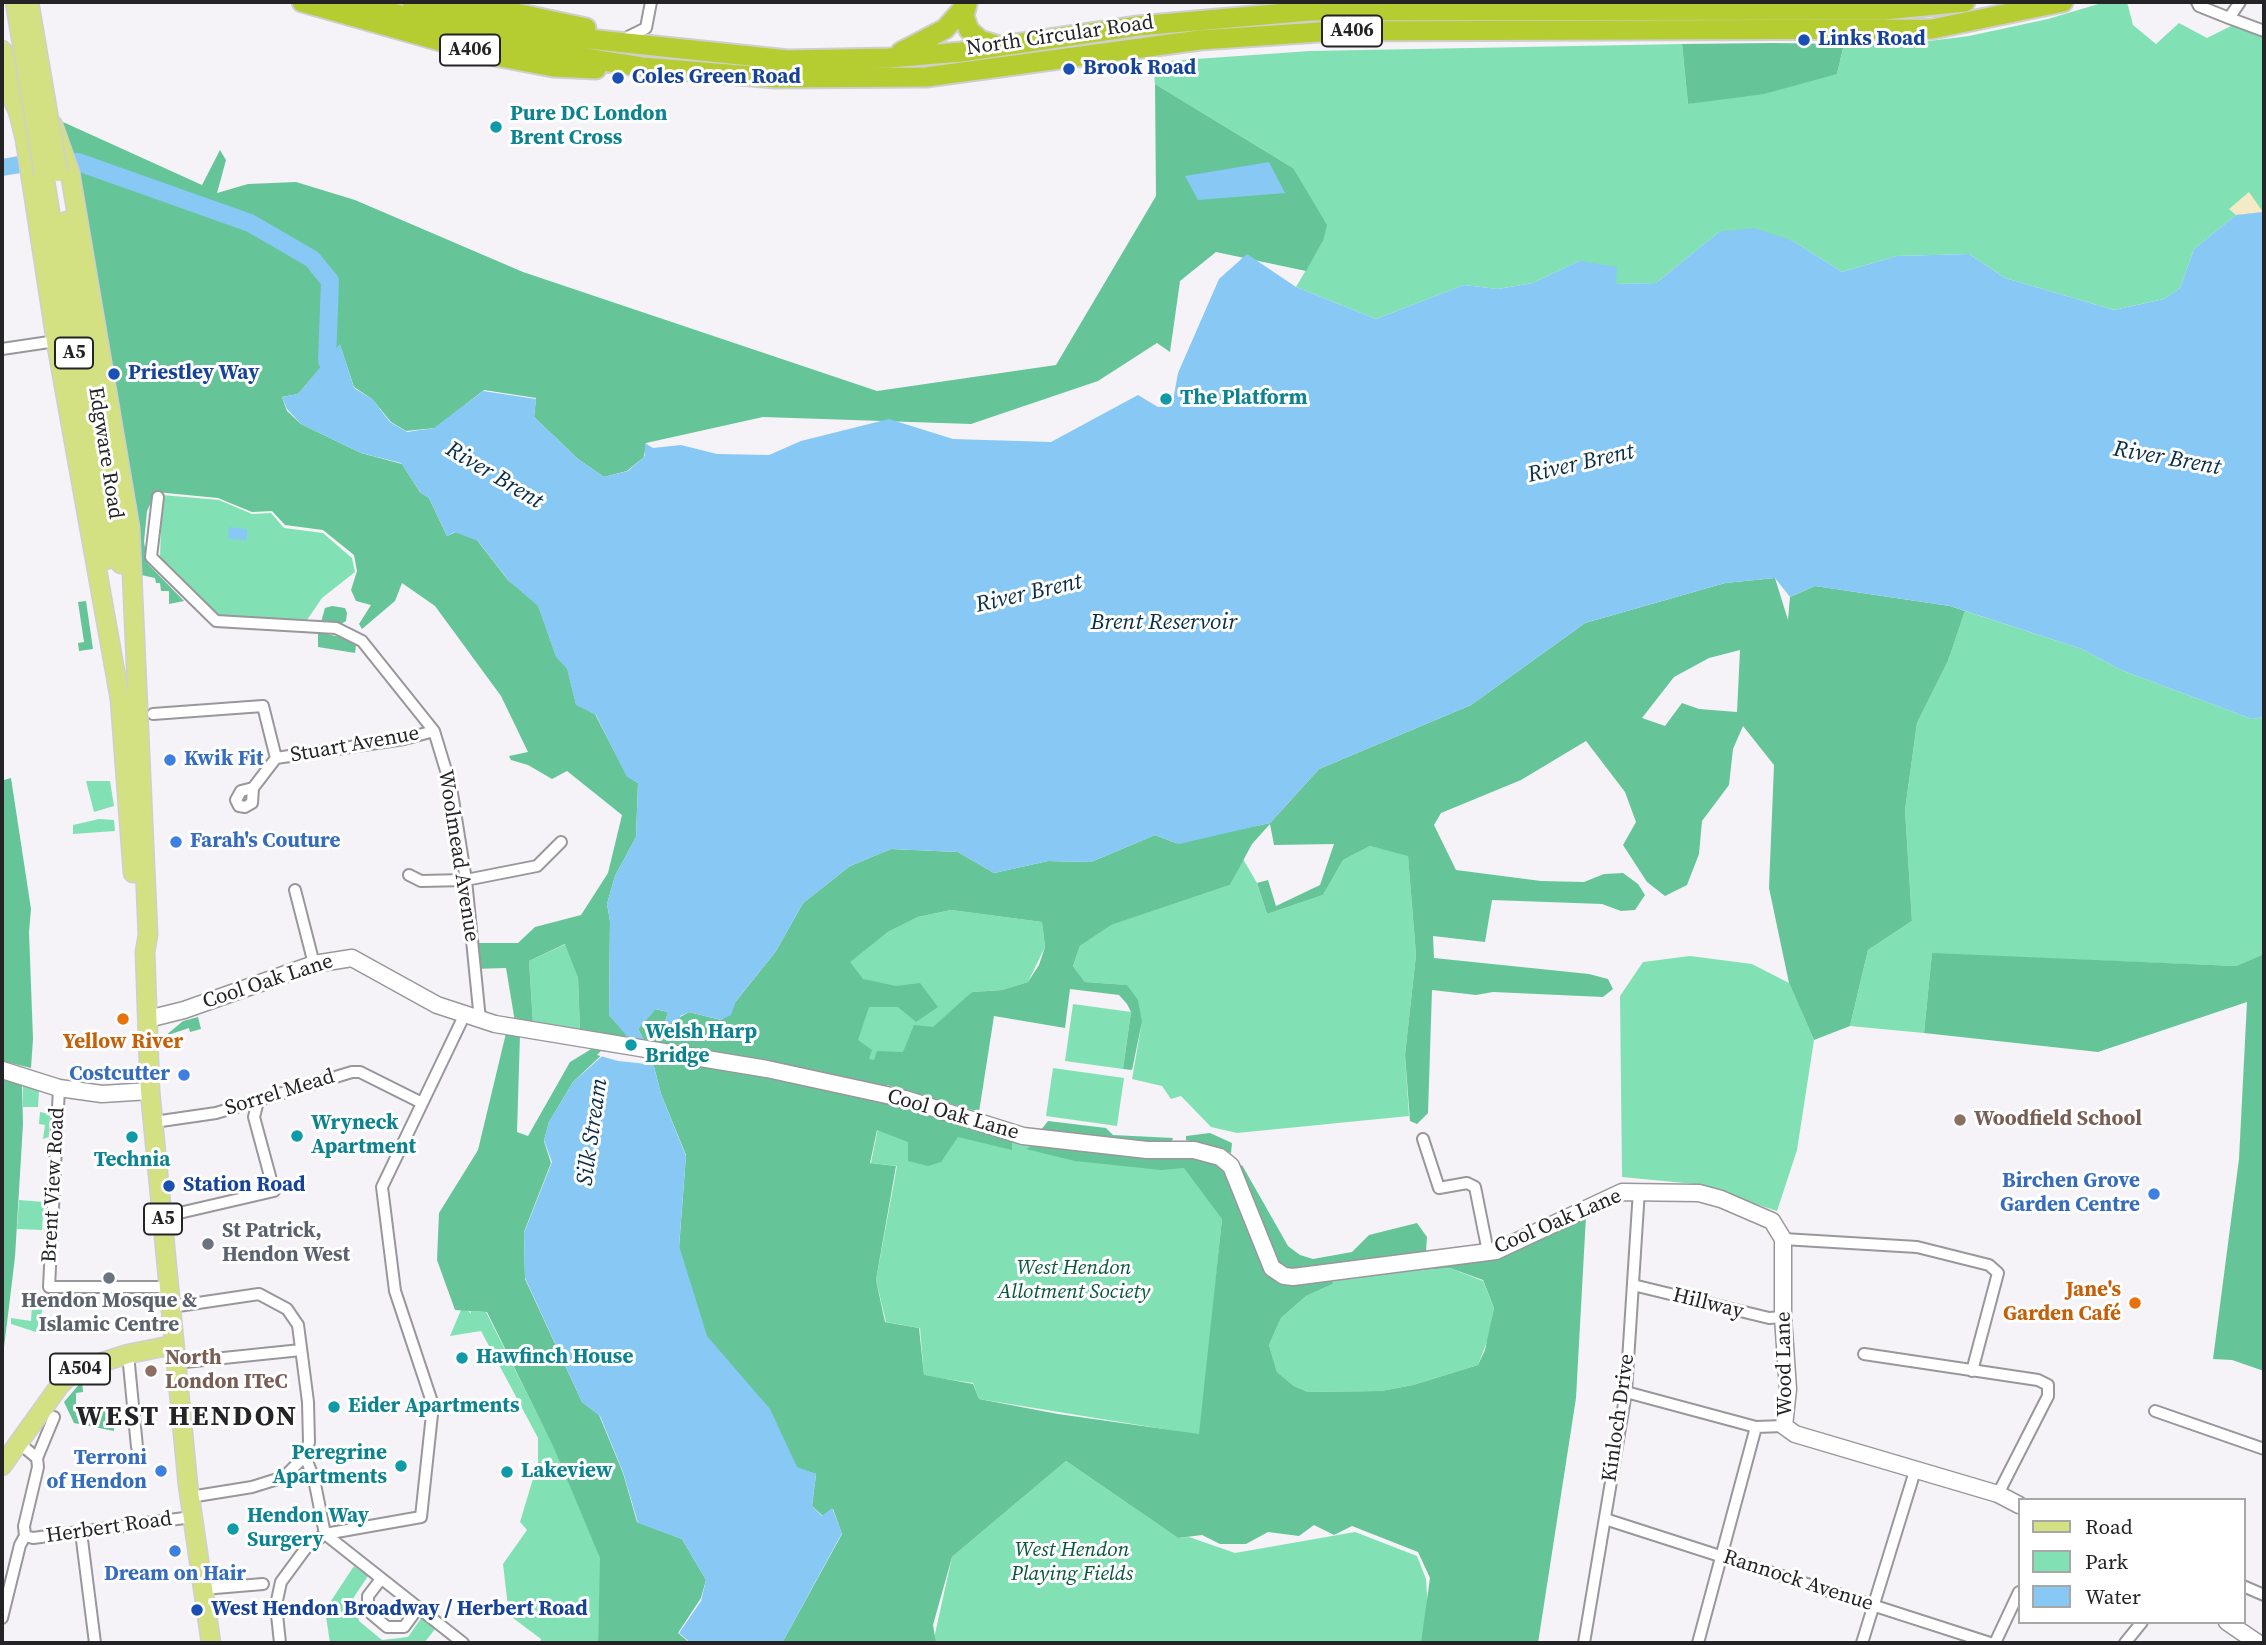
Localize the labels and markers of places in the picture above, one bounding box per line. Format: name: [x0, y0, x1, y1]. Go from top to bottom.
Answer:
place label: Links Road: [1818, 27, 1926, 53]
marker: Links Road: [1796, 32, 1812, 48]
place label: Brook Road: [1083, 56, 1196, 82]
marker: Brook Road: [1061, 61, 1077, 77]
place label: Coles Green Road: [632, 65, 801, 91]
marker: Coles Green Road: [610, 70, 626, 86]
place label: Pure DC London Brent Cross: [510, 102, 667, 152]
marker: Pure DC London Brent Cross: [488, 119, 504, 135]
place label: Priestley Way: [128, 361, 259, 387]
marker: Priestley Way: [106, 366, 122, 382]
place label: The Platform: [1180, 386, 1308, 412]
marker: The Platform: [1158, 391, 1174, 407]
place label: Kwik Fit: [184, 747, 264, 773]
marker: Kwik Fit: [162, 752, 178, 768]
place label: Farah's Couture: [190, 829, 340, 855]
marker: Farah's Couture: [168, 834, 184, 850]
marker: Yellow River: [115, 1011, 131, 1027]
place label: Welsh Harp Bridge: [645, 1020, 757, 1070]
place label: Yellow River: [63, 1030, 183, 1056]
marker: Welsh Harp Bridge: [623, 1037, 639, 1053]
place label: Costcutter: [69, 1062, 170, 1088]
marker: Costcutter: [176, 1067, 192, 1083]
place label: Woodfield School: [1974, 1107, 2142, 1133]
place label: Wryneck Apartment: [311, 1111, 416, 1161]
marker: Woodfield School: [1952, 1112, 1968, 1128]
marker: Wryneck Apartment: [289, 1128, 305, 1144]
marker: Technia: [124, 1129, 140, 1145]
place label: Technia: [94, 1148, 170, 1174]
place label: Birchen Grove Garden Centre: [2000, 1169, 2140, 1219]
place label: Station Road: [183, 1173, 306, 1199]
marker: Station Road: [161, 1178, 177, 1194]
marker: Birchen Grove Garden Centre: [2146, 1186, 2162, 1202]
place label: St Patrick, Hendon West: [222, 1219, 350, 1269]
marker: St Patrick, Hendon West: [200, 1236, 216, 1252]
marker: Hendon Mosque & Islamic Centre: [101, 1270, 117, 1286]
place label: Jane's Garden Café: [2003, 1278, 2121, 1328]
place label: Hendon Mosque & Islamic Centre: [21, 1289, 197, 1339]
marker: Jane's Garden Café: [2127, 1295, 2143, 1311]
place label: Hawfinch House: [476, 1345, 633, 1371]
place label: North London ITeC: [165, 1346, 288, 1396]
marker: Hawfinch House: [454, 1350, 470, 1366]
marker: North London ITeC: [143, 1363, 159, 1379]
place label: Eider Apartments: [348, 1394, 520, 1420]
marker: Eider Apartments: [326, 1399, 342, 1415]
place label: Peregrine Apartments: [272, 1441, 387, 1491]
place label: Terroni of Hendon: [46, 1446, 147, 1496]
marker: Peregrine Apartments: [393, 1458, 409, 1474]
place label: Lakeview: [521, 1459, 613, 1485]
marker: Terroni of Hendon: [153, 1463, 169, 1479]
marker: Lakeview: [499, 1464, 515, 1480]
place label: Hendon Way Surgery: [247, 1504, 369, 1554]
marker: Hendon Way Surgery: [225, 1521, 241, 1537]
marker: Dream on Hair: [167, 1543, 183, 1559]
place label: Dream on Hair: [104, 1562, 246, 1588]
place label: West Hendon Broadway / Herbert Road: [211, 1597, 588, 1623]
marker: West Hendon Broadway / Herbert Road: [189, 1602, 205, 1618]

